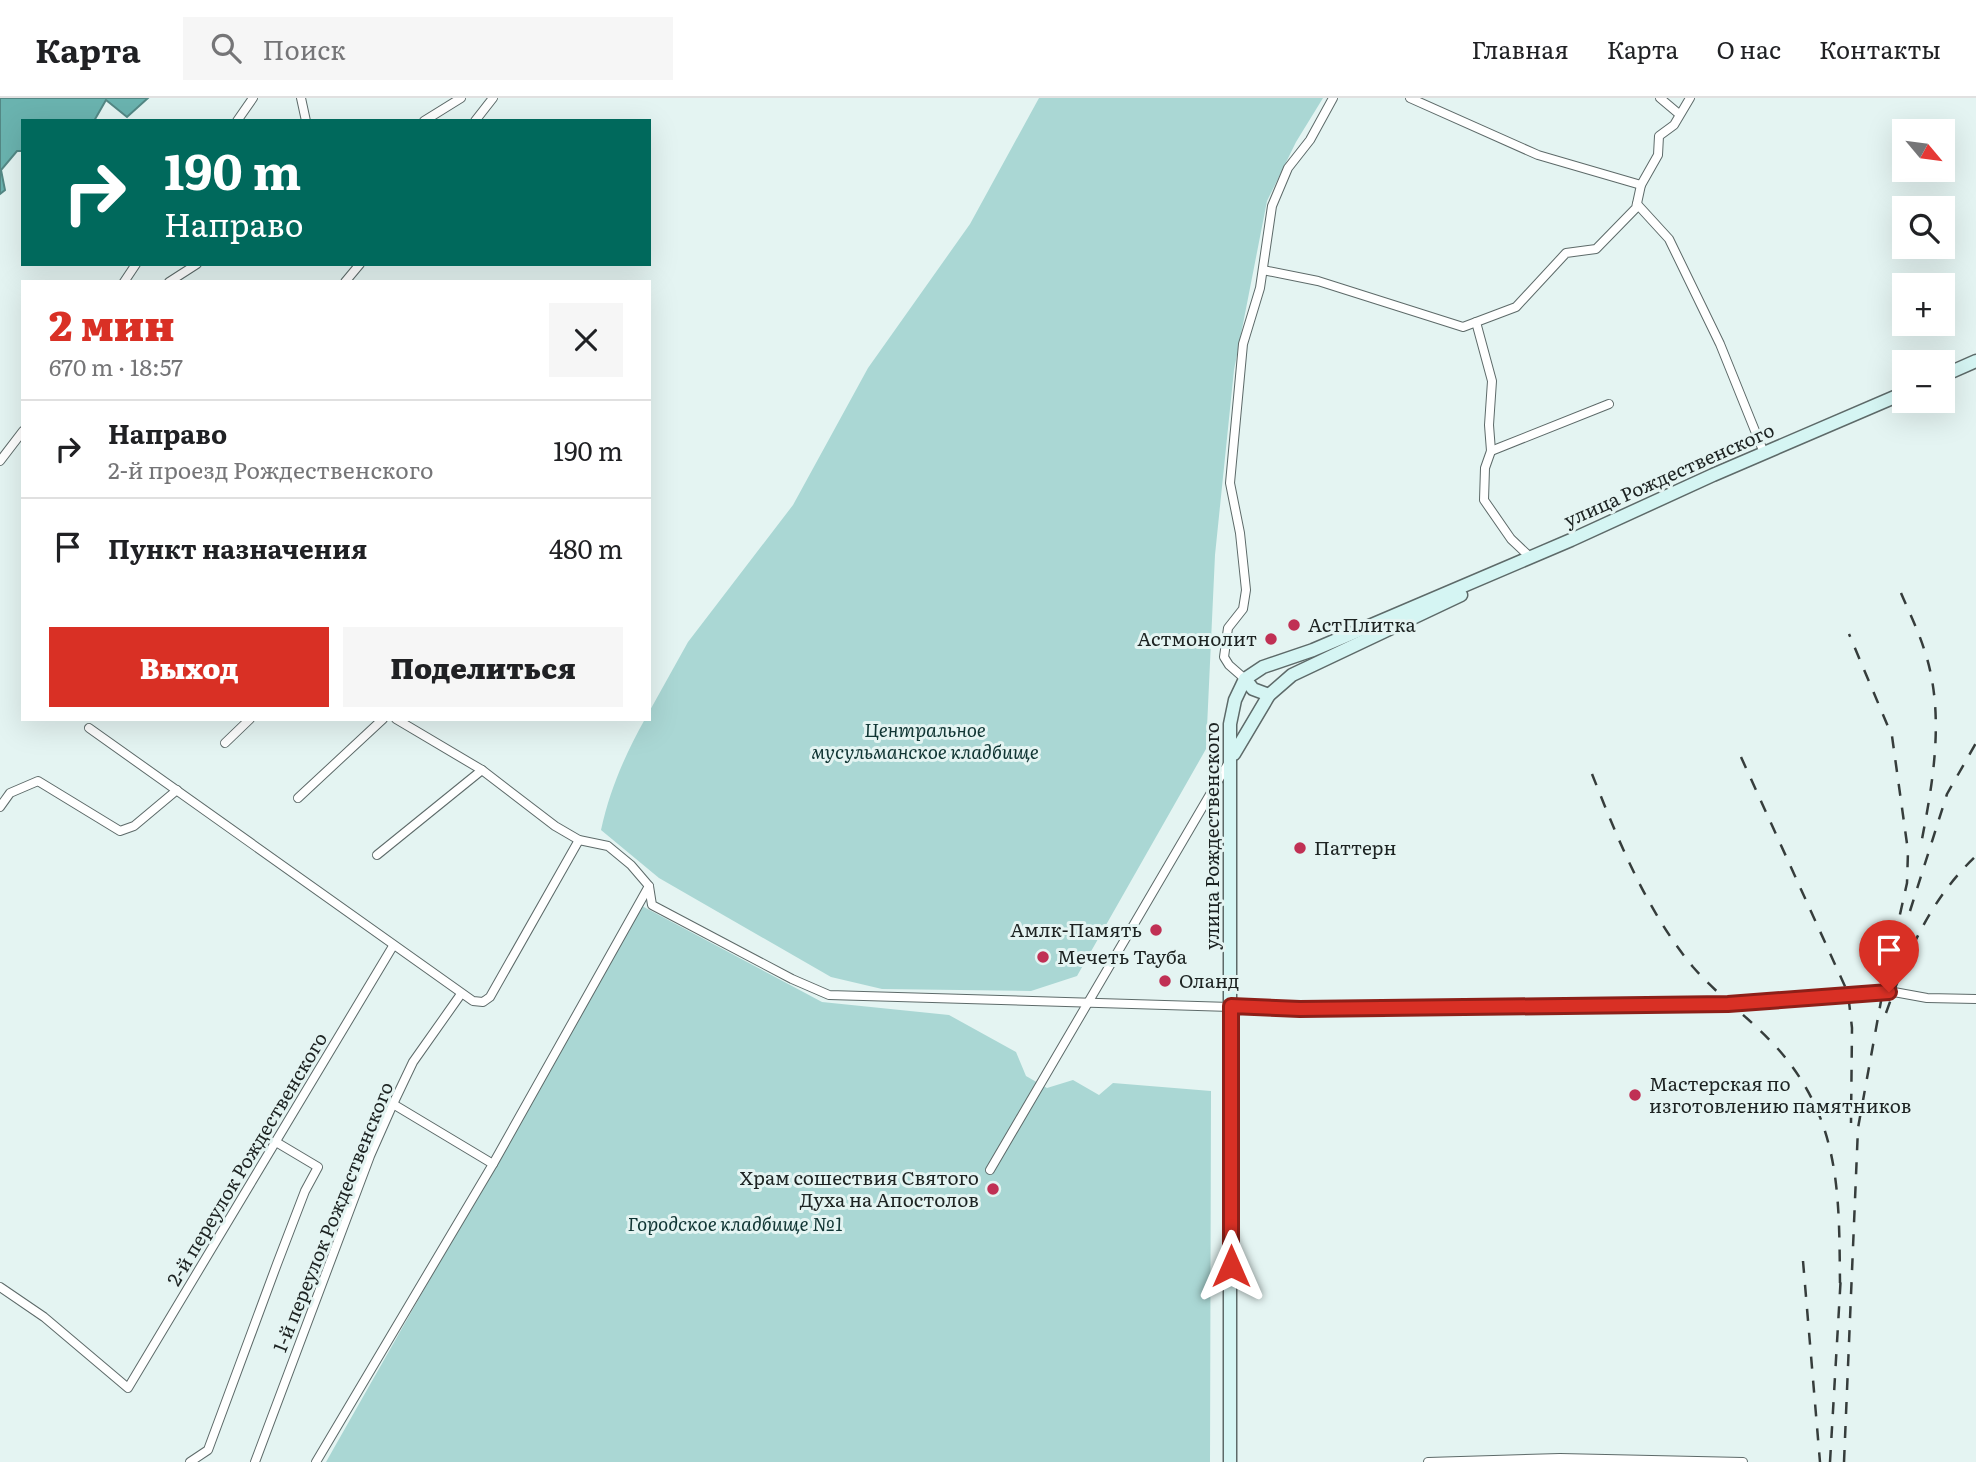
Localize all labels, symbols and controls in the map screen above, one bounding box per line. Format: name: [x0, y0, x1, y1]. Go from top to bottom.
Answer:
search box: [183, 17, 673, 80]
text: Карта: [35, 24, 141, 73]
icon: search: [207, 29, 245, 67]
text: Поиск: [263, 29, 346, 68]
text: Главная: [1471, 31, 1569, 66]
text: Карта: [1607, 31, 1679, 66]
text: О нас: [1717, 31, 1781, 66]
text: Контакты: [1819, 31, 1941, 66]
north arrow: [1892, 119, 1955, 182]
map controls: [1892, 119, 1955, 413]
text: 190 m: [164, 132, 301, 205]
icon: right: [49, 147, 140, 238]
button: search: [1892, 196, 1955, 259]
text: Направо: [164, 199, 304, 247]
button: +: [1892, 273, 1955, 336]
text: 2 мин: [49, 292, 175, 354]
button: close: [549, 303, 623, 377]
text: 670 m · 18:57: [49, 349, 183, 383]
button: −: [1892, 350, 1955, 413]
text: Направо: [108, 413, 227, 452]
street label: улица Рождественского: [1559, 415, 1778, 533]
icon: right: [49, 430, 87, 468]
text: 190 m: [553, 430, 623, 469]
text: 2-й проезд Рождественского: [108, 452, 433, 486]
icon: arrive: [49, 528, 87, 566]
text: Пункт назначения: [108, 528, 367, 567]
text: 480 m: [549, 528, 623, 567]
place label: АстПлитка: [1308, 610, 1417, 638]
marker: АстПлитка: [1286, 617, 1302, 633]
place label: Астмонолит: [1137, 624, 1257, 652]
button: Выход: [49, 627, 329, 707]
button: Поделиться: [343, 627, 623, 707]
marker: Астмонолит: [1263, 631, 1279, 647]
park label: Центральное мусульманское кладбище: [811, 715, 1039, 765]
street label: улица Рождественского: [1197, 722, 1225, 950]
place label: Паттерн: [1314, 833, 1397, 861]
marker: Паттерн: [1292, 840, 1308, 856]
place label: Амлк-Память: [1010, 915, 1142, 943]
pin: [1859, 920, 1919, 992]
marker: Амлк-Память: [1148, 922, 1164, 938]
icon: arrive: [1870, 931, 1908, 969]
place label: Мечеть Тауба: [1057, 942, 1188, 970]
marker: Мечеть Тауба: [1035, 949, 1051, 965]
place label: Оланд: [1179, 966, 1239, 994]
marker: Оланд: [1157, 973, 1173, 989]
street label: 2-й переулок Рождественского: [159, 1026, 333, 1291]
place label: Мастерская по изготовлению памятников: [1649, 1069, 1912, 1119]
street label: 1-й переулок Рождественского: [265, 1077, 399, 1356]
marker: Мастерская по изготовлению памятников: [1627, 1087, 1643, 1103]
place label: Храм сошествия Святого Духа на Апостолов: [740, 1163, 979, 1213]
marker: Храм сошествия Святого Духа на Апостолов: [985, 1181, 1001, 1197]
park label: Городское кладбище №1: [628, 1209, 842, 1237]
position arrow: [1194, 1229, 1268, 1303]

